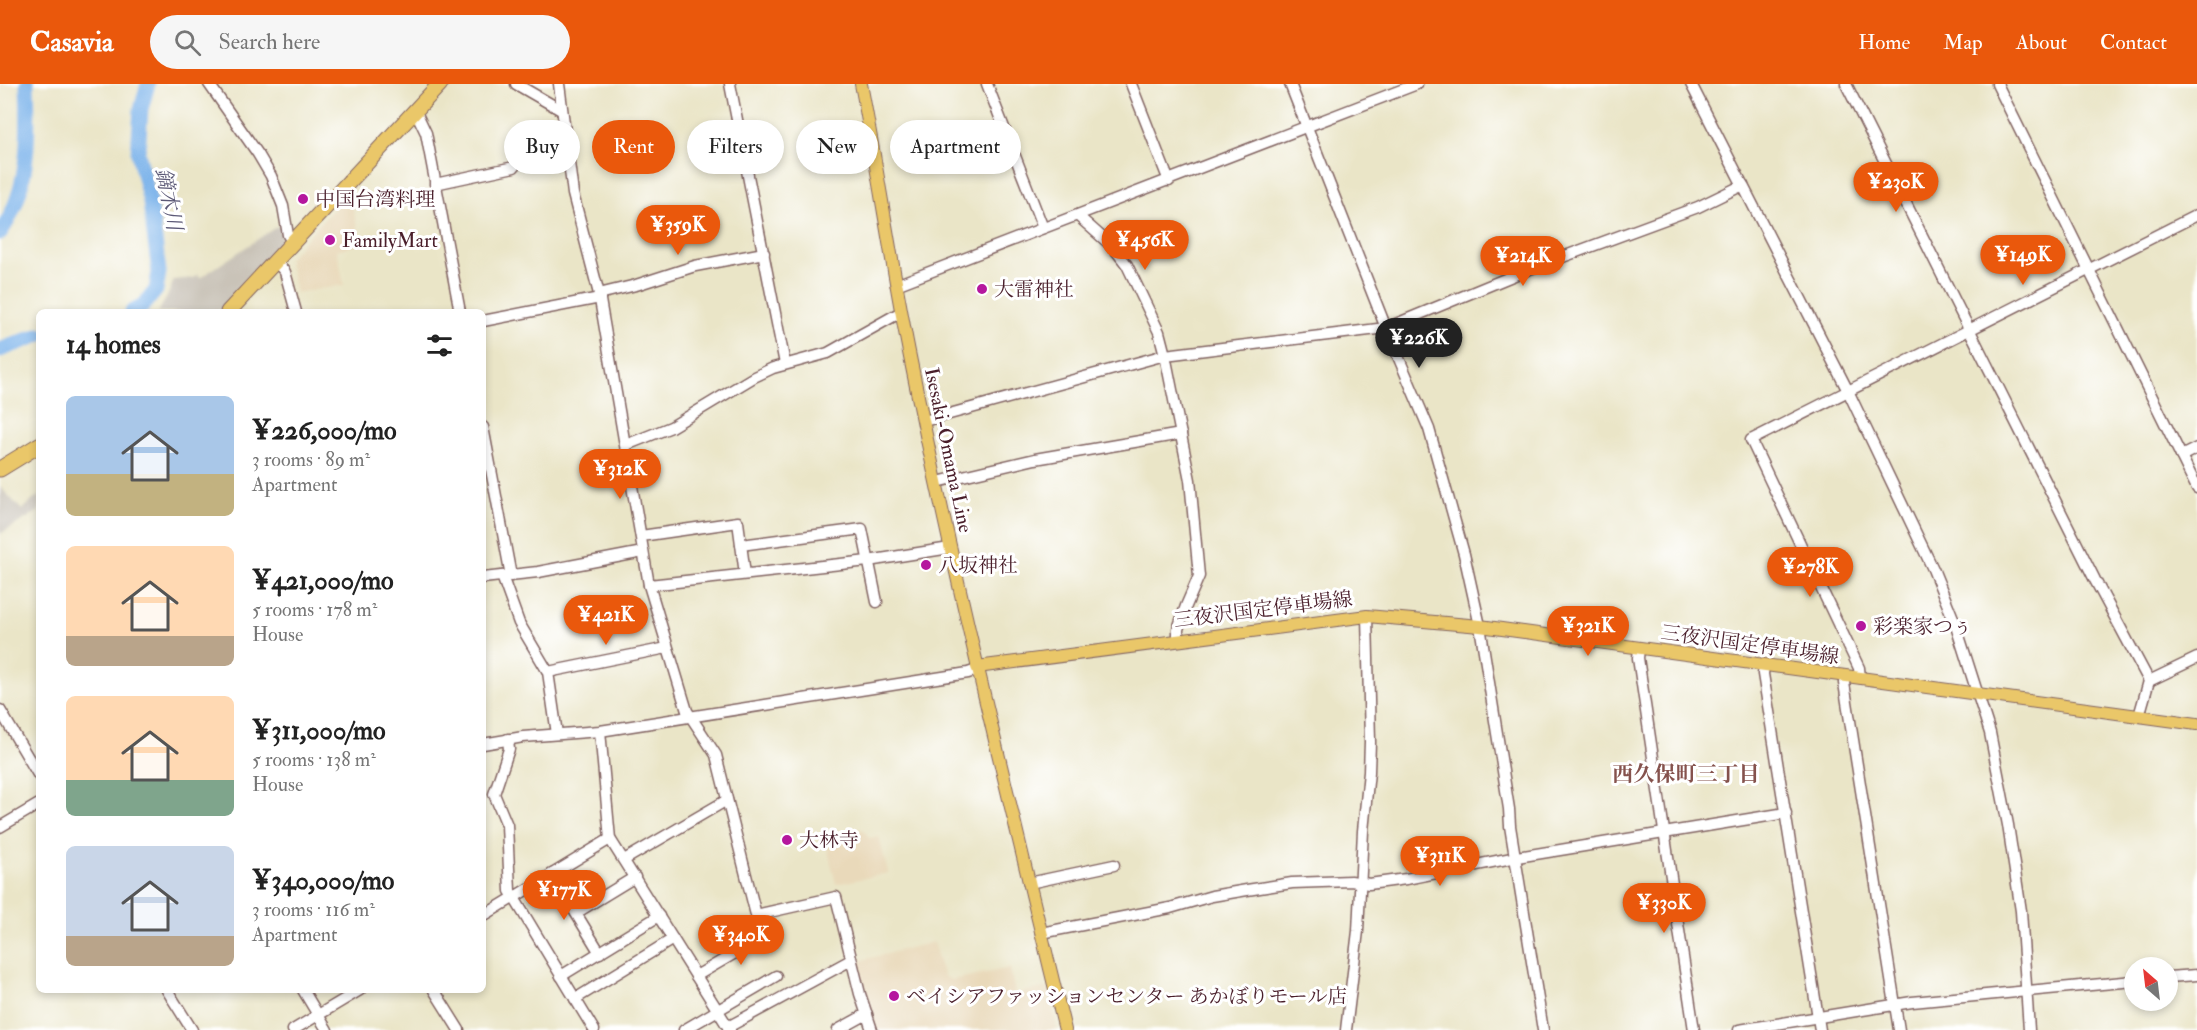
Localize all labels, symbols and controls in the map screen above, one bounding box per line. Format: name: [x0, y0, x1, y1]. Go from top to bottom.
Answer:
search box: [150, 15, 570, 69]
text: Casavia: [30, 25, 114, 60]
icon: search: [171, 26, 204, 59]
text: Search here: [219, 28, 320, 56]
text: Home: [1858, 29, 1910, 56]
text: Map: [1943, 29, 1983, 56]
text: About: [2016, 29, 2067, 56]
text: Contact: [2100, 29, 2167, 56]
chip: Buy: [504, 120, 580, 174]
chip: Rent: [592, 120, 675, 174]
chip: Filters: [687, 120, 784, 174]
chip: New: [796, 120, 878, 174]
chip: Apartment: [890, 120, 1021, 174]
pin: ¥230K: [1854, 162, 1938, 213]
water label: 鏑木川: [149, 166, 188, 235]
text: ¥230K: [1867, 169, 1925, 194]
place label: 中国台湾料理: [315, 187, 435, 212]
marker: 中国台湾料理: [296, 192, 310, 206]
pin: ¥359K: [636, 205, 720, 256]
text: ¥359K: [650, 212, 706, 237]
pin: ¥456K: [1103, 220, 1187, 271]
text: ¥456K: [1116, 227, 1174, 252]
place label: FamilyMart: [342, 228, 438, 253]
marker: FamilyMart: [323, 233, 337, 247]
pin: ¥149K: [1981, 235, 2065, 286]
pin: ¥214K: [1481, 236, 1565, 287]
text: ¥149K: [1994, 242, 2052, 267]
text: ¥214K: [1494, 243, 1552, 268]
place label: 大雷神社: [994, 277, 1074, 302]
marker: 大雷神社: [975, 282, 989, 296]
pin: ¥226K: [1377, 318, 1461, 369]
text: ¥226K: [1389, 325, 1449, 350]
text: 14 homes: [66, 329, 161, 361]
icon: filters: [423, 329, 456, 362]
street label: Isesaki-Omama Line: [919, 365, 978, 535]
text: ¥226,000/mo: [252, 415, 397, 447]
icon: home: [114, 420, 186, 492]
text: 3 rooms · 89 m²: [252, 447, 370, 472]
pin: ¥312K: [578, 449, 662, 500]
text: ¥312K: [593, 456, 647, 481]
text: Apartment: [252, 472, 337, 497]
pin: ¥278K: [1768, 547, 1852, 598]
place label: 八坂神社: [938, 553, 1018, 578]
text: ¥278K: [1781, 554, 1839, 579]
marker: 八坂神社: [919, 558, 933, 572]
text: ¥421,000/mo: [252, 565, 394, 597]
icon: home: [114, 570, 186, 642]
street label: 三夜沢国定停車場線: [1172, 586, 1354, 633]
pin: ¥421K: [564, 595, 648, 646]
text: 5 rooms · 178 m²: [252, 597, 377, 622]
text: ¥421K: [577, 602, 635, 627]
pin: ¥321K: [1546, 606, 1630, 657]
text: ¥321K: [1561, 613, 1615, 638]
place label: 彩楽家つぅ: [1873, 614, 1973, 639]
marker: 彩楽家つぅ: [1854, 619, 1868, 633]
street label: 三夜沢国定停車場線: [1659, 620, 1841, 669]
text: House: [252, 622, 303, 647]
text: ¥311,000/mo: [252, 715, 386, 747]
icon: home: [114, 720, 186, 792]
text: 5 rooms · 138 m²: [252, 747, 376, 772]
district label: 西久保町三丁目: [1613, 761, 1760, 788]
text: House: [252, 772, 303, 797]
place label: 大林寺: [799, 828, 859, 853]
marker: 大林寺: [780, 833, 794, 847]
pin: ¥311K: [1398, 836, 1482, 887]
text: ¥311K: [1415, 843, 1465, 868]
text: ¥340,000/mo: [252, 865, 394, 897]
icon: home: [114, 870, 186, 942]
pin: ¥177K: [522, 870, 606, 921]
text: ¥177K: [537, 877, 591, 902]
pin: ¥330K: [1622, 883, 1706, 934]
text: ¥330K: [1637, 890, 1691, 915]
text: 3 rooms · 116 m²: [252, 897, 375, 922]
pin: ¥340K: [699, 915, 783, 966]
text: Apartment: [252, 922, 337, 947]
text: ¥340K: [712, 922, 770, 947]
north arrow: [2124, 957, 2178, 1011]
map controls: [2124, 957, 2178, 1011]
place label: ベイシアファッションセンター あかぼりモール店: [906, 984, 1347, 1009]
marker: ベイシアファッションセンター あかぼりモール店: [887, 989, 901, 1003]

